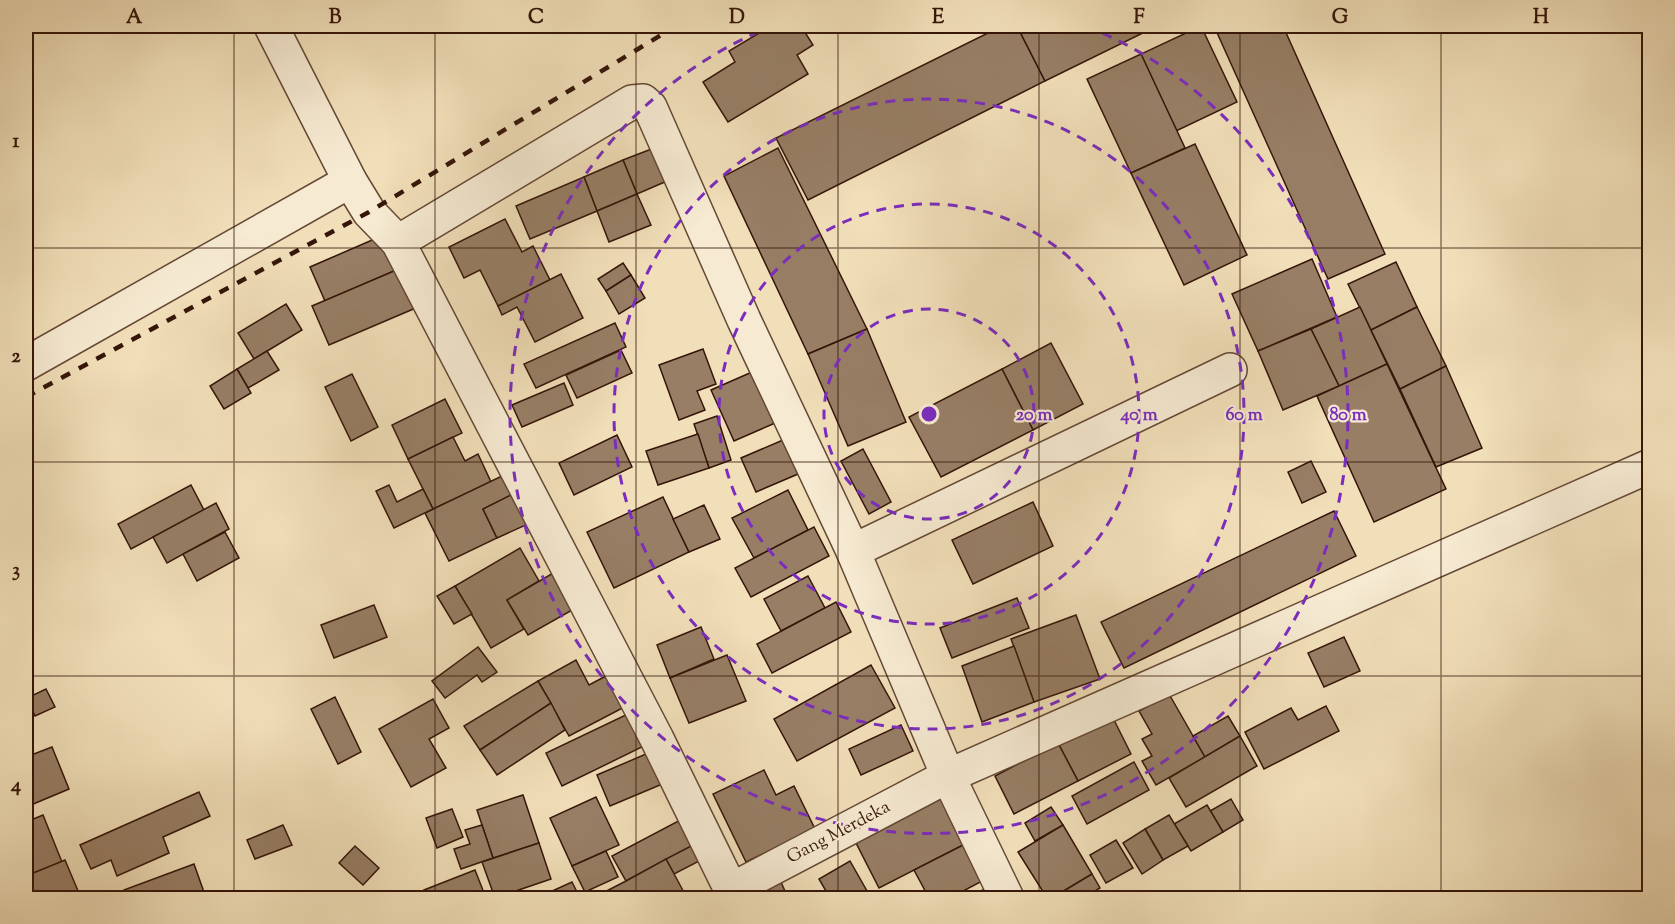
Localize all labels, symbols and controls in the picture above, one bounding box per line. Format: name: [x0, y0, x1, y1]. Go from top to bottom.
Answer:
text: A: [126, 4, 143, 33]
text: B: [329, 4, 342, 33]
text: C: [528, 4, 544, 33]
text: D: [729, 4, 745, 33]
text: E: [932, 4, 945, 33]
text: F: [1133, 4, 1145, 33]
text: G: [1332, 4, 1349, 33]
text: H: [1533, 4, 1549, 33]
text: 1: [13, 128, 20, 157]
text: 2: [11, 343, 21, 372]
text: 20 m: [1016, 403, 1052, 429]
text: 40 m: [1119, 403, 1158, 429]
text: 60 m: [1225, 403, 1263, 429]
text: 80 m: [1329, 403, 1367, 429]
centre of rings: [919, 404, 939, 424]
text: 3: [12, 557, 20, 586]
text: 4: [10, 772, 21, 801]
street label: Gang Merdeka: [783, 795, 895, 871]

